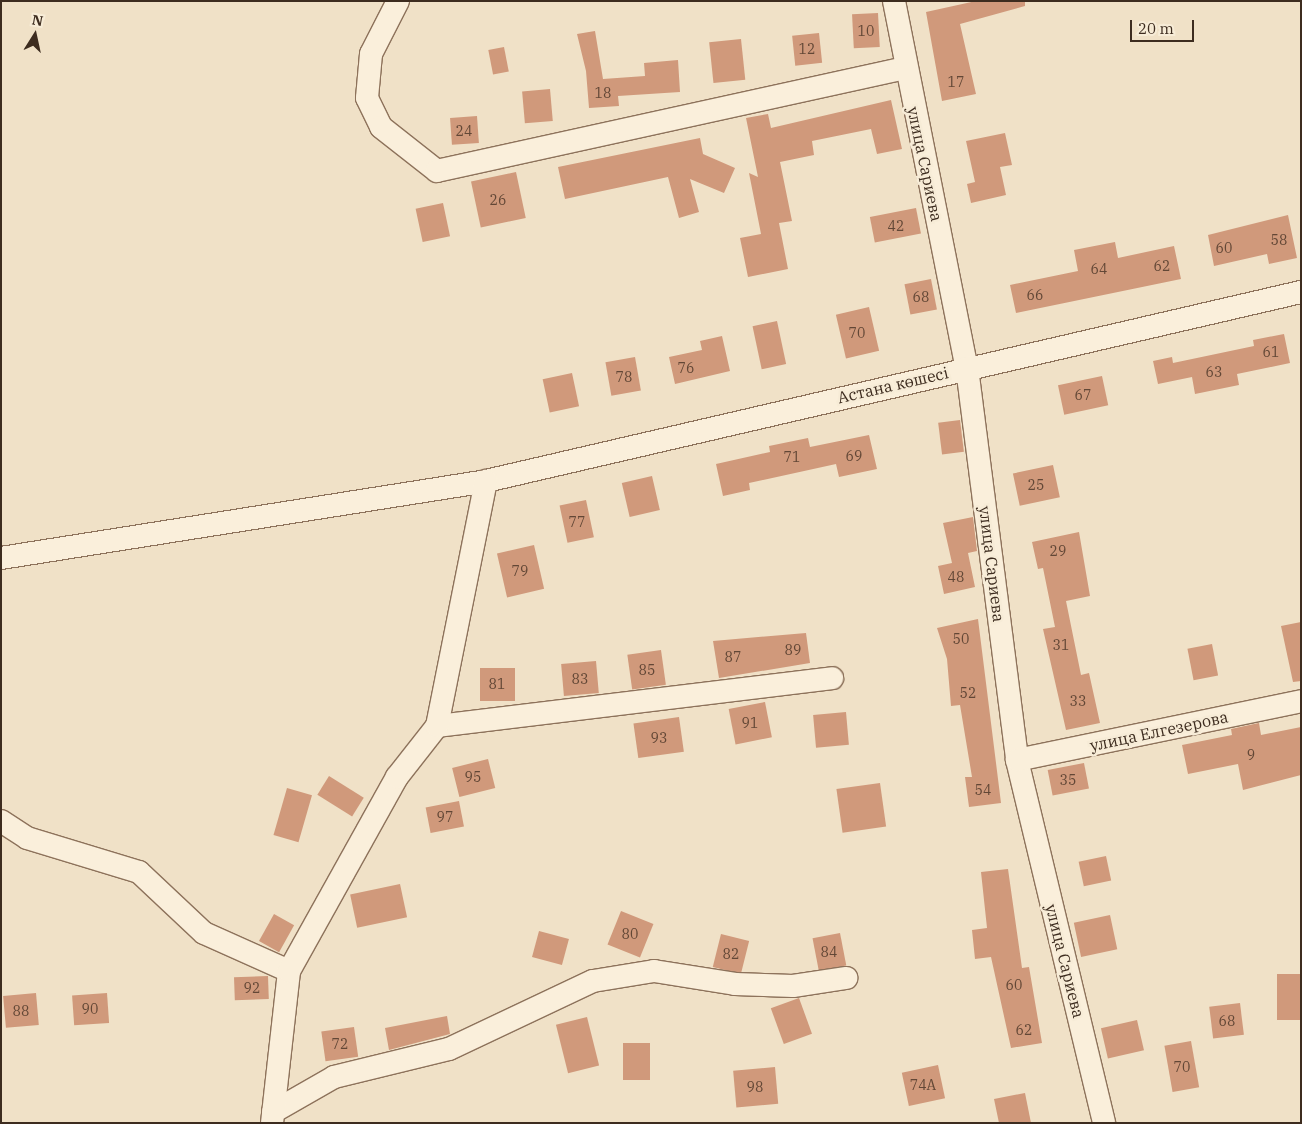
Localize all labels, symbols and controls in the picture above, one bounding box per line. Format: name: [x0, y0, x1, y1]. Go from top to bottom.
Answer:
north arrow: [10, 10, 60, 60]
text: N: [31, 10, 45, 30]
scale bar: [1132, 10, 1196, 42]
text: 20 m: [1138, 19, 1174, 38]
house number: 10: [858, 23, 874, 39]
house number: 12: [799, 41, 815, 57]
house number: 17: [948, 74, 964, 90]
house number: 18: [595, 85, 611, 101]
street label: улица Сариева: [903, 105, 947, 223]
house number: 24: [456, 123, 472, 139]
house number: 26: [490, 192, 506, 208]
house number: 42: [888, 218, 904, 234]
house number: 58: [1271, 232, 1287, 248]
house number: 60: [1216, 240, 1232, 256]
house number: 62: [1154, 258, 1170, 274]
house number: 64: [1091, 261, 1107, 277]
house number: 66: [1027, 287, 1043, 303]
house number: 68: [913, 289, 929, 305]
house number: 70: [849, 325, 865, 341]
house number: 61: [1263, 344, 1279, 360]
house number: 76: [678, 360, 694, 376]
street label: Астана көшесі: [836, 363, 950, 407]
house number: 63: [1206, 364, 1222, 380]
house number: 78: [616, 369, 632, 385]
house number: 67: [1075, 387, 1091, 403]
house number: 69: [846, 448, 862, 464]
house number: 71: [784, 449, 800, 465]
house number: 25: [1028, 477, 1044, 493]
street label: улица Сариева: [975, 505, 1009, 623]
house number: 77: [569, 514, 585, 530]
house number: 29: [1050, 543, 1066, 559]
house number: 79: [512, 563, 528, 579]
house number: 48: [948, 569, 964, 585]
house number: 50: [953, 631, 969, 647]
house number: 31: [1053, 637, 1069, 653]
house number: 89: [785, 642, 801, 658]
house number: 87: [725, 649, 741, 665]
house number: 85: [639, 662, 655, 678]
house number: 83: [572, 671, 588, 687]
house number: 81: [489, 676, 505, 692]
house number: 52: [960, 685, 976, 701]
house number: 33: [1070, 693, 1086, 709]
street label: улица Елгезерова: [1088, 707, 1230, 755]
house number: 91: [742, 715, 758, 731]
house number: 93: [651, 730, 667, 746]
house number: 9: [1247, 747, 1255, 763]
house number: 95: [465, 769, 481, 785]
house number: 35: [1060, 772, 1076, 788]
house number: 54: [975, 782, 991, 798]
house number: 97: [437, 809, 453, 825]
street label: улица Сариева: [1042, 902, 1088, 1020]
house number: 80: [622, 926, 638, 942]
house number: 84: [821, 944, 837, 960]
house number: 82: [723, 946, 739, 962]
house number: 60: [1006, 977, 1022, 993]
house number: 92: [244, 980, 260, 996]
house number: 90: [82, 1001, 98, 1017]
house number: 88: [13, 1003, 29, 1019]
house number: 68: [1219, 1013, 1235, 1029]
house number: 62: [1016, 1022, 1032, 1038]
house number: 72: [332, 1036, 348, 1052]
house number: 70: [1174, 1059, 1190, 1075]
house number: 74А: [910, 1077, 936, 1093]
house number: 98: [747, 1079, 763, 1095]

